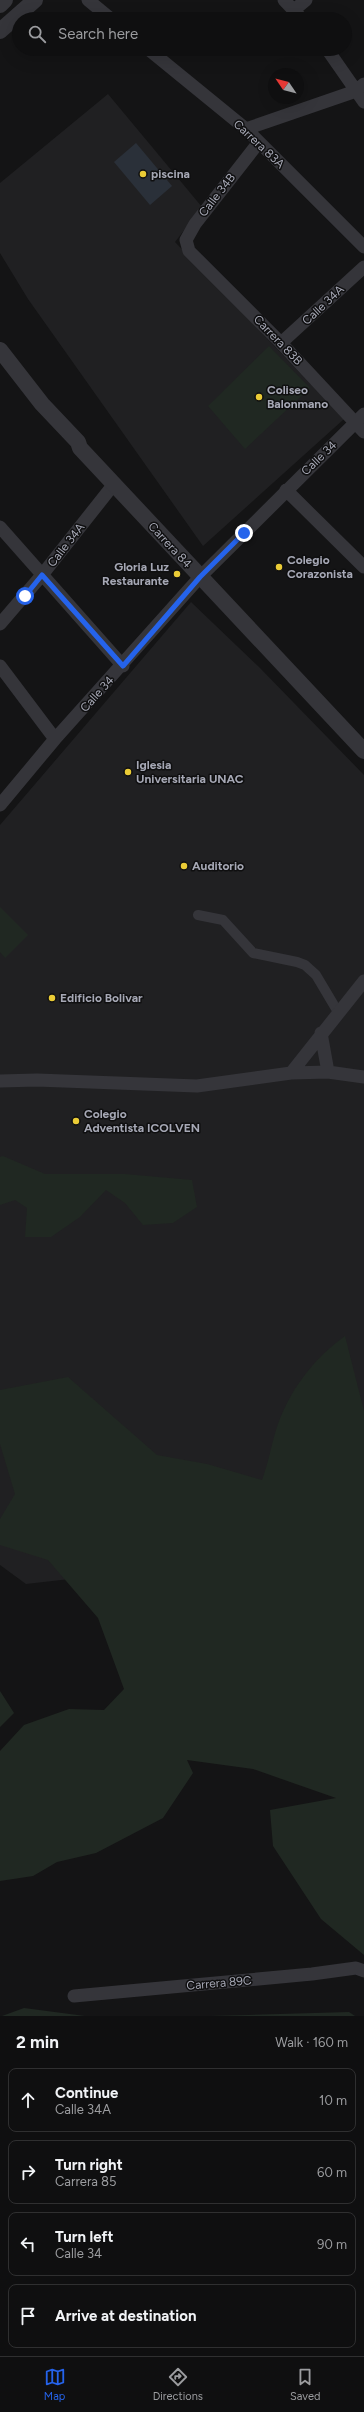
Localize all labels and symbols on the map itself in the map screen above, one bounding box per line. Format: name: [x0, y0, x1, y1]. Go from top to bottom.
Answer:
north arrow: [268, 68, 304, 104]
street label: Carrera 83A: [231, 117, 287, 171]
place label: piscina: [151, 167, 190, 181]
marker: piscina: [138, 169, 148, 179]
street label: Calle 34B: [196, 171, 238, 219]
street label: Calle 34A: [299, 282, 347, 328]
street label: Carrera 83B: [251, 312, 305, 368]
place label: Coliseo Balonmano: [267, 383, 328, 411]
marker: Coliseo Balonmano: [254, 392, 264, 402]
street label: Calle 34: [298, 437, 340, 478]
street label: Carrera 84: [145, 519, 195, 571]
street label: Calle 34A: [45, 520, 87, 570]
route end: [235, 524, 253, 542]
place label: Colegio Corazonista: [287, 553, 353, 581]
place label: Gloria Luz Restaurante: [102, 560, 169, 588]
marker: Colegio Corazonista: [274, 562, 284, 572]
marker: Gloria Luz Restaurante: [172, 569, 182, 579]
route start: [16, 587, 34, 605]
street label: Calle 34: [77, 673, 117, 715]
place label: Iglesia Universitaria UNAC: [136, 758, 244, 786]
marker: Iglesia Universitaria UNAC: [123, 767, 133, 777]
place label: Auditorio: [192, 859, 244, 873]
marker: Auditorio: [179, 861, 189, 871]
place label: Edificio Bolivar: [60, 991, 143, 1005]
marker: Edificio Bolivar: [47, 993, 57, 1003]
place label: Colegio Adventista ICOLVEN: [84, 1107, 200, 1135]
marker: Colegio Adventista ICOLVEN: [71, 1116, 81, 1126]
street label: Carrera 89C: [186, 1973, 253, 1993]

